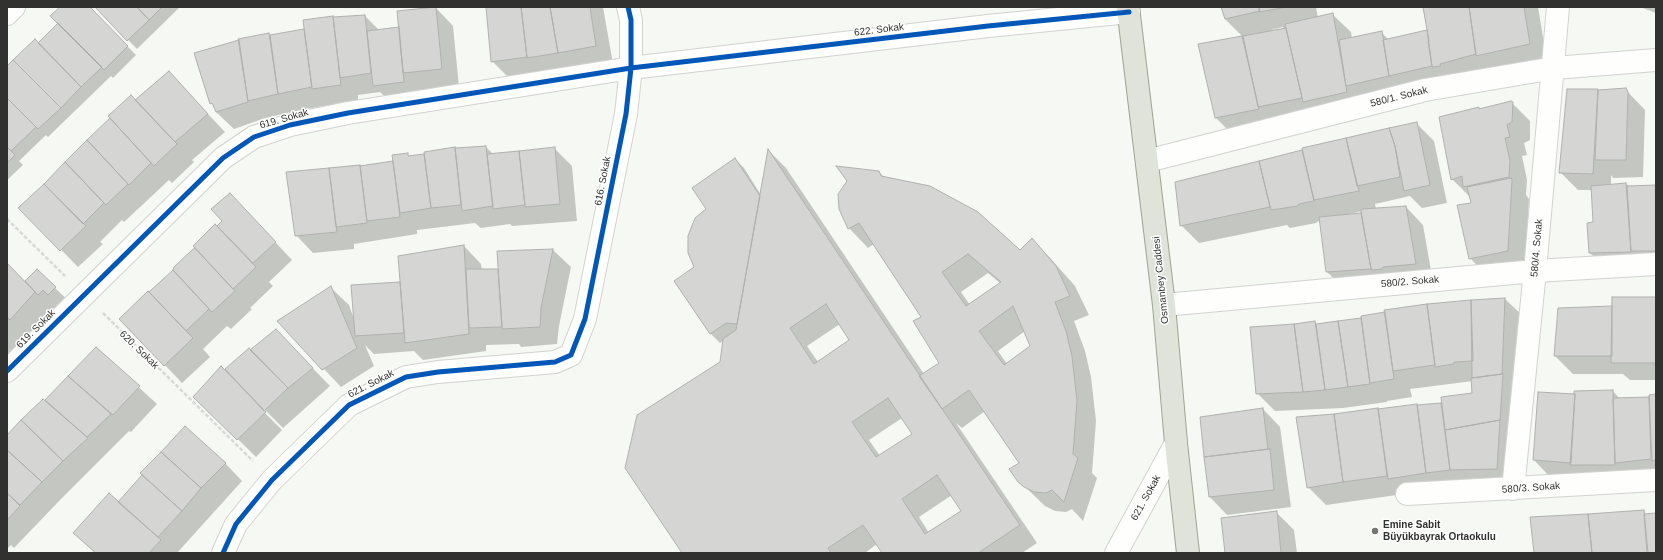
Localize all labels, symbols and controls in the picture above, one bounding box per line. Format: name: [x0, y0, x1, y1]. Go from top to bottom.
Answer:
street label: 622. Sokak: [853, 21, 905, 39]
street label: 580/1. Sokak: [1369, 84, 1429, 110]
street label: 619. Sokak: [258, 106, 310, 132]
street label: 616. Sokak: [592, 155, 614, 207]
street label: 580/4. Sokak: [1528, 218, 1546, 278]
street label: Osmanbey Caddesi: [1150, 236, 1172, 324]
street label: 580/2. Sokak: [1380, 273, 1440, 291]
street label: 619. Sokak: [14, 307, 58, 351]
street label: 620. Sokak: [117, 328, 161, 372]
street label: 621. Sokak: [346, 367, 396, 401]
street label: 621. Sokak: [1129, 473, 1163, 523]
street label: 580/3. Sokak: [1501, 480, 1561, 496]
place label: Emine Sabit Büyükbayrak Ortaokulu: [1383, 519, 1496, 542]
marker: Emine Sabit Büyükbayrak Ortaokulu: [1370, 526, 1380, 536]

